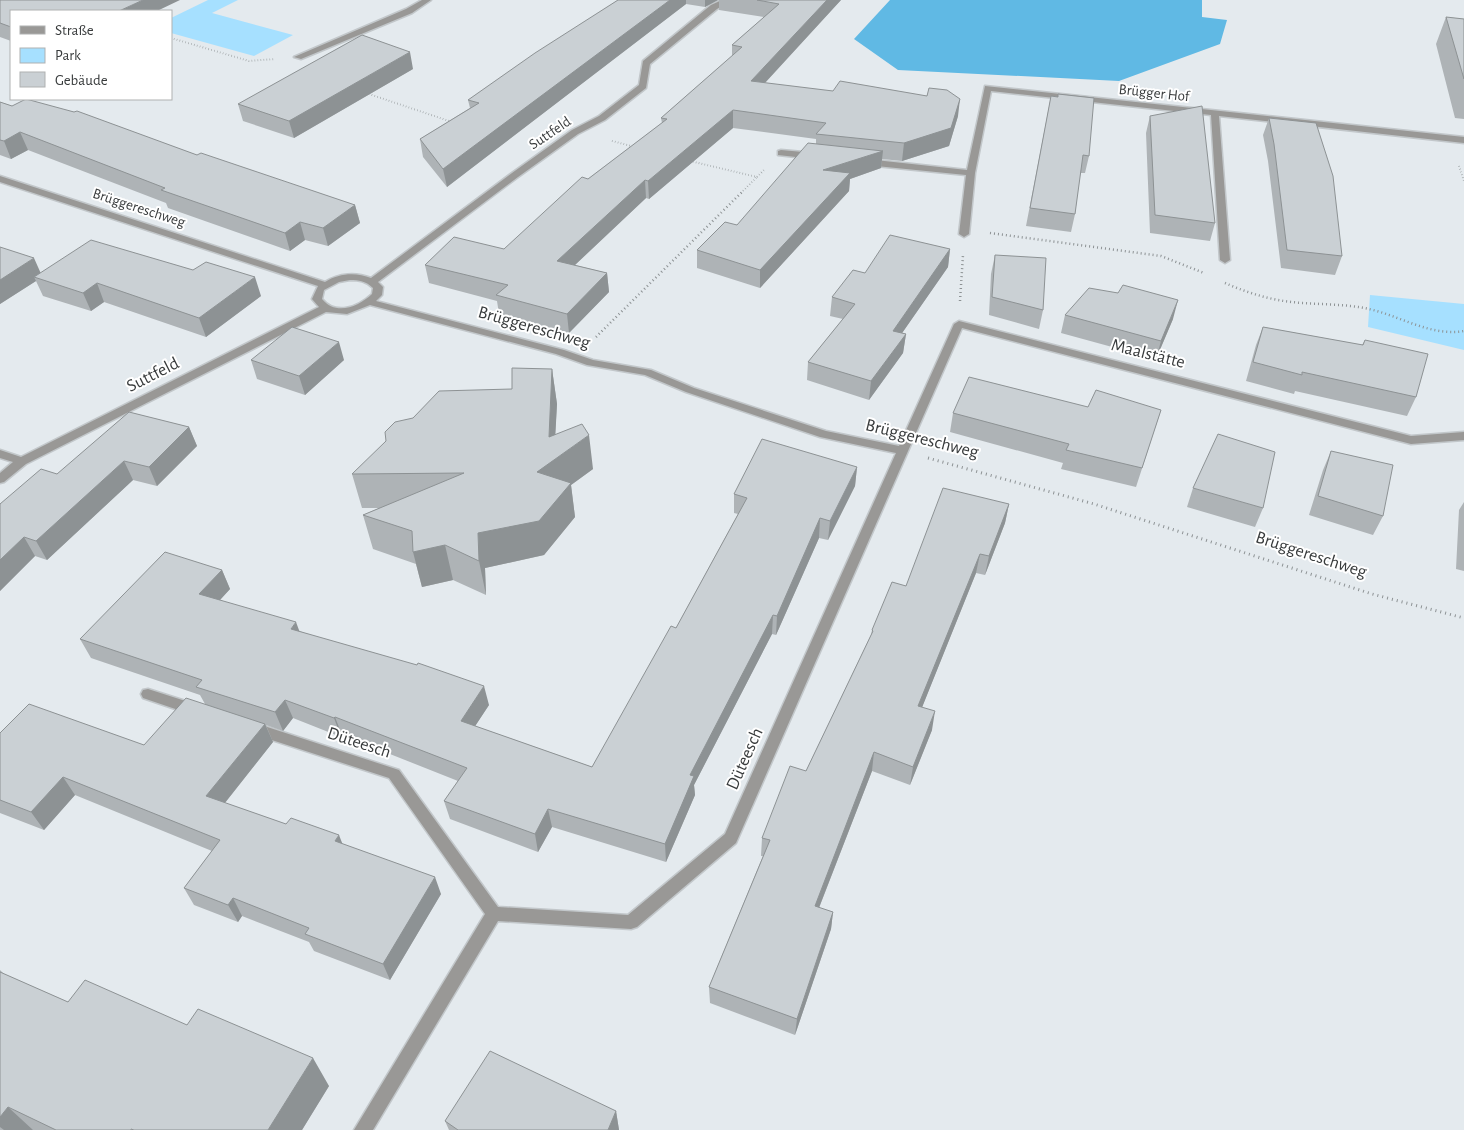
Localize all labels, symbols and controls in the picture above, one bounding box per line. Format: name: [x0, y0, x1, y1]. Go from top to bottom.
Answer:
legend: [10, 10, 172, 100]
text: Straße: [55, 23, 94, 38]
text: Park: [55, 48, 81, 63]
text: Gebäude: [55, 73, 108, 88]
street label: Brügger Hof: [1118, 82, 1191, 104]
street label: Suttfeld: [526, 114, 574, 152]
street label: Brüggereschweg: [91, 186, 188, 230]
street label: Brüggereschweg: [476, 303, 592, 353]
street label: Maalstätte: [1109, 336, 1187, 372]
street label: Suttfeld: [124, 354, 182, 396]
street label: Brüggereschweg: [864, 416, 981, 462]
street label: Brüggereschweg: [1253, 529, 1369, 582]
street label: Düteesch: [325, 724, 393, 762]
street label: Düteesch: [723, 725, 767, 793]

